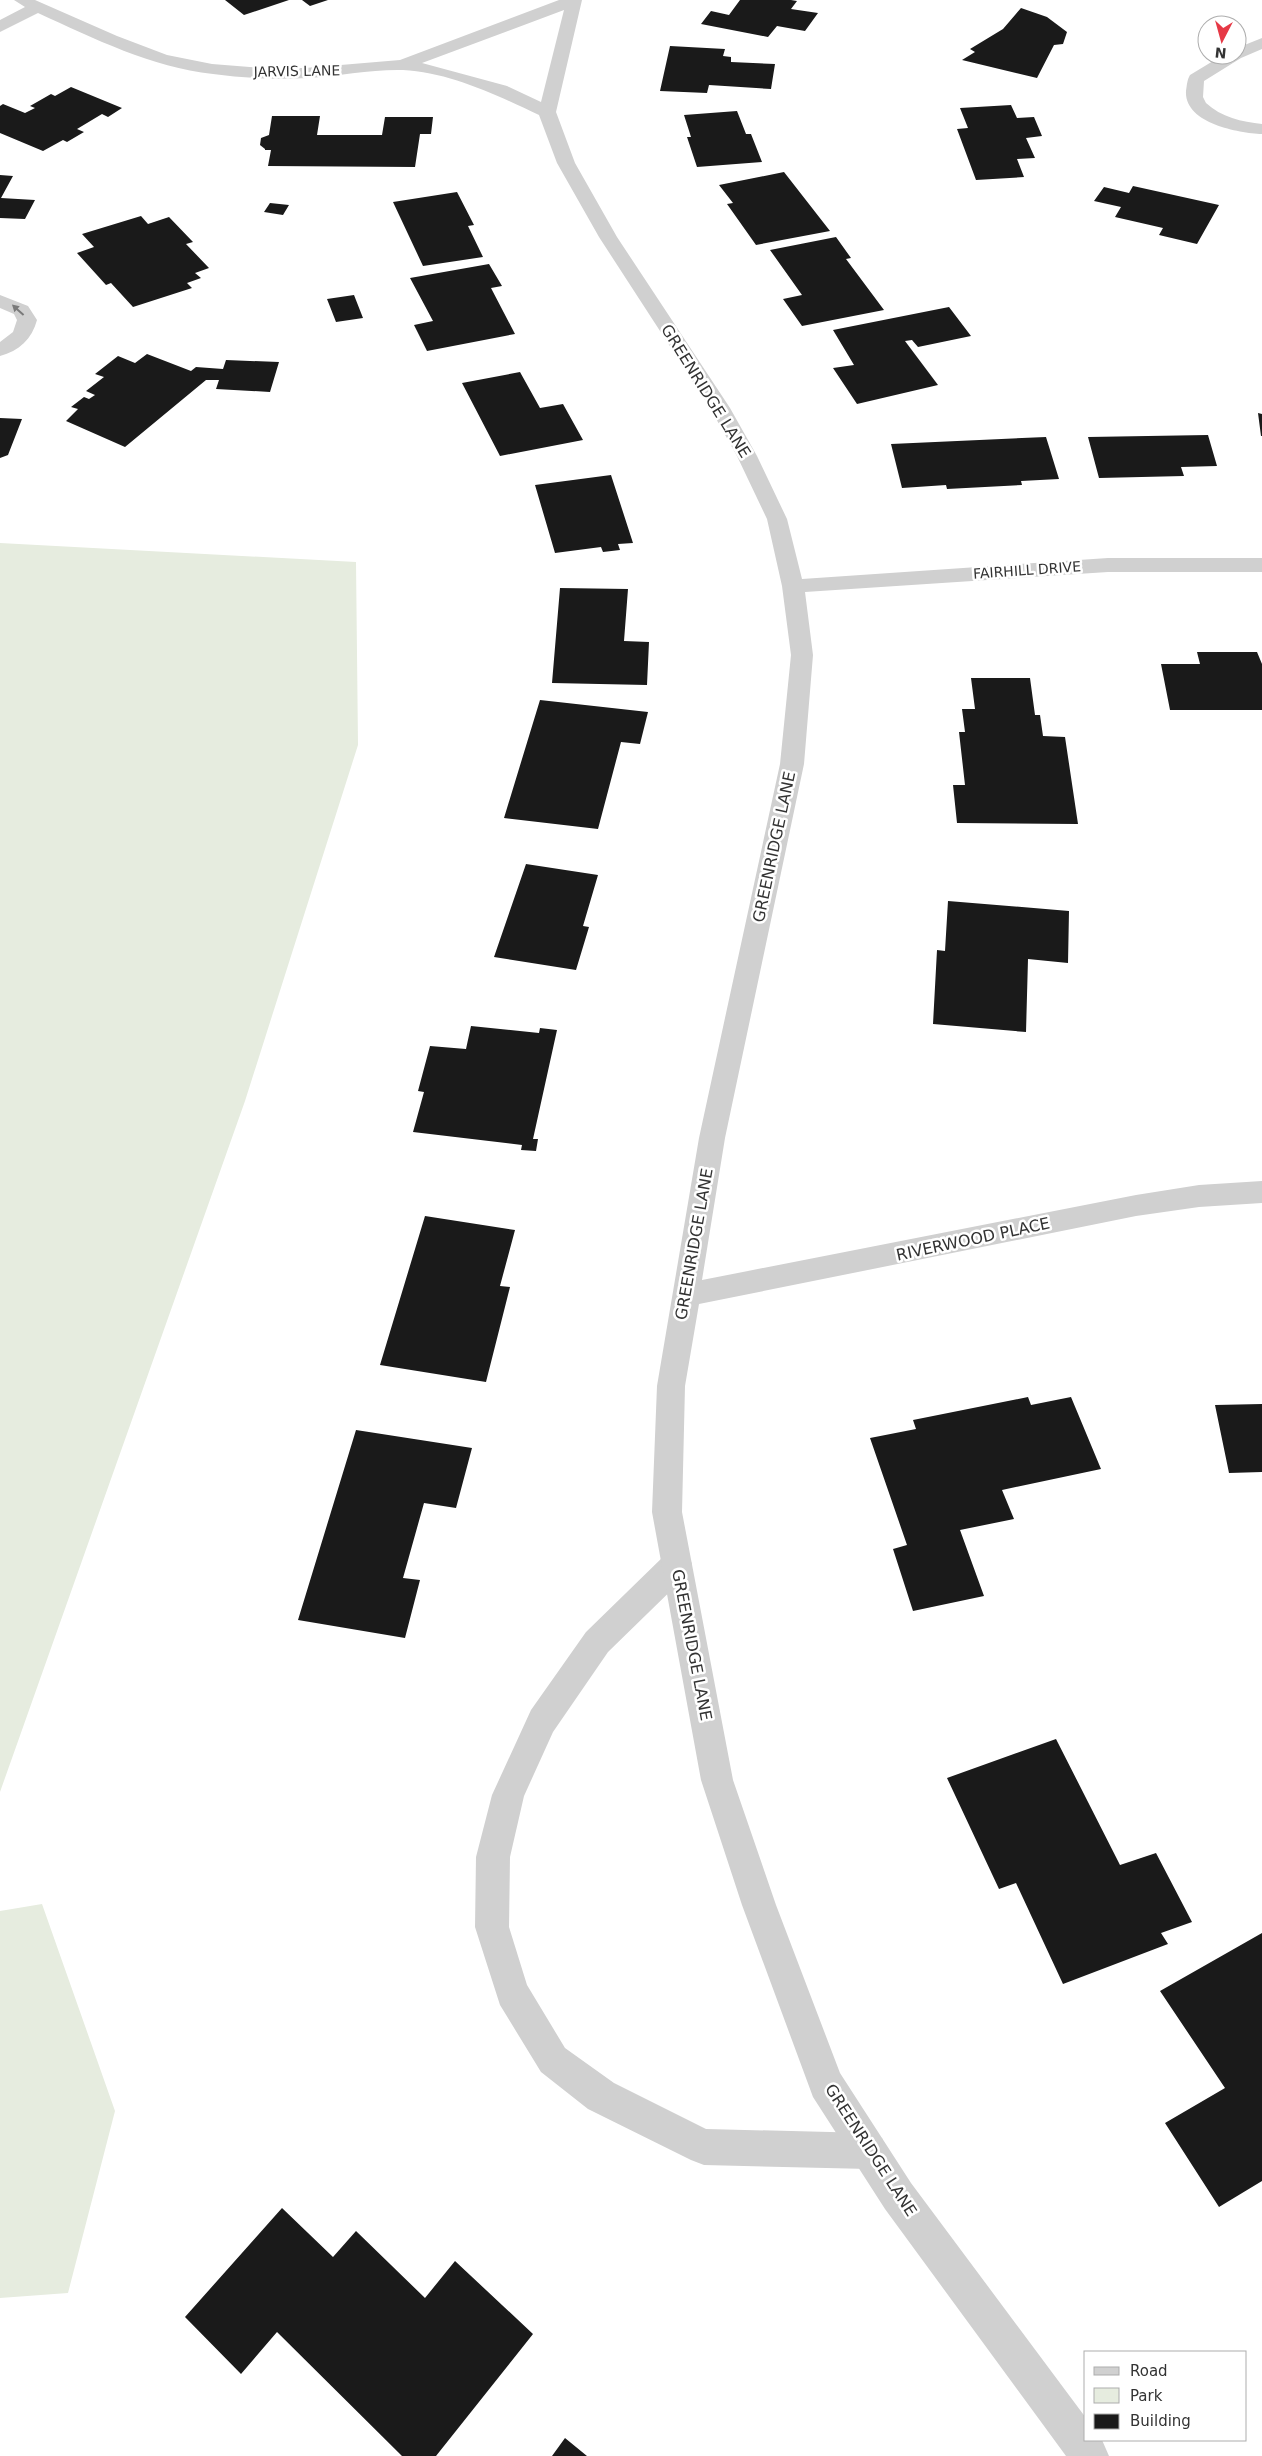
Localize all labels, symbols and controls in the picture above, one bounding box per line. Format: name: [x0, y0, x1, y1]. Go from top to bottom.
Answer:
north arrow: [1197, 15, 1247, 65]
text: N: [1214, 44, 1227, 61]
street label: JARVIS LANE: [253, 62, 340, 80]
one-way arrow: [12, 305, 25, 316]
street label: GREENRIDGE LANE: [657, 321, 755, 461]
street label: FAIRHILL DRIVE: [973, 558, 1081, 582]
street label: GREENRIDGE LANE: [749, 770, 799, 924]
street label: GREENRIDGE LANE: [671, 1167, 717, 1321]
street label: RIVERWOOD PLACE: [894, 1213, 1052, 1265]
street label: GREENRIDGE LANE: [668, 1568, 716, 1722]
street label: GREENRIDGE LANE: [821, 2080, 921, 2220]
legend: [1084, 2351, 1247, 2441]
text: Road: [1130, 2362, 1168, 2380]
text: Park: [1130, 2387, 1163, 2405]
text: Building: [1130, 2412, 1191, 2430]

